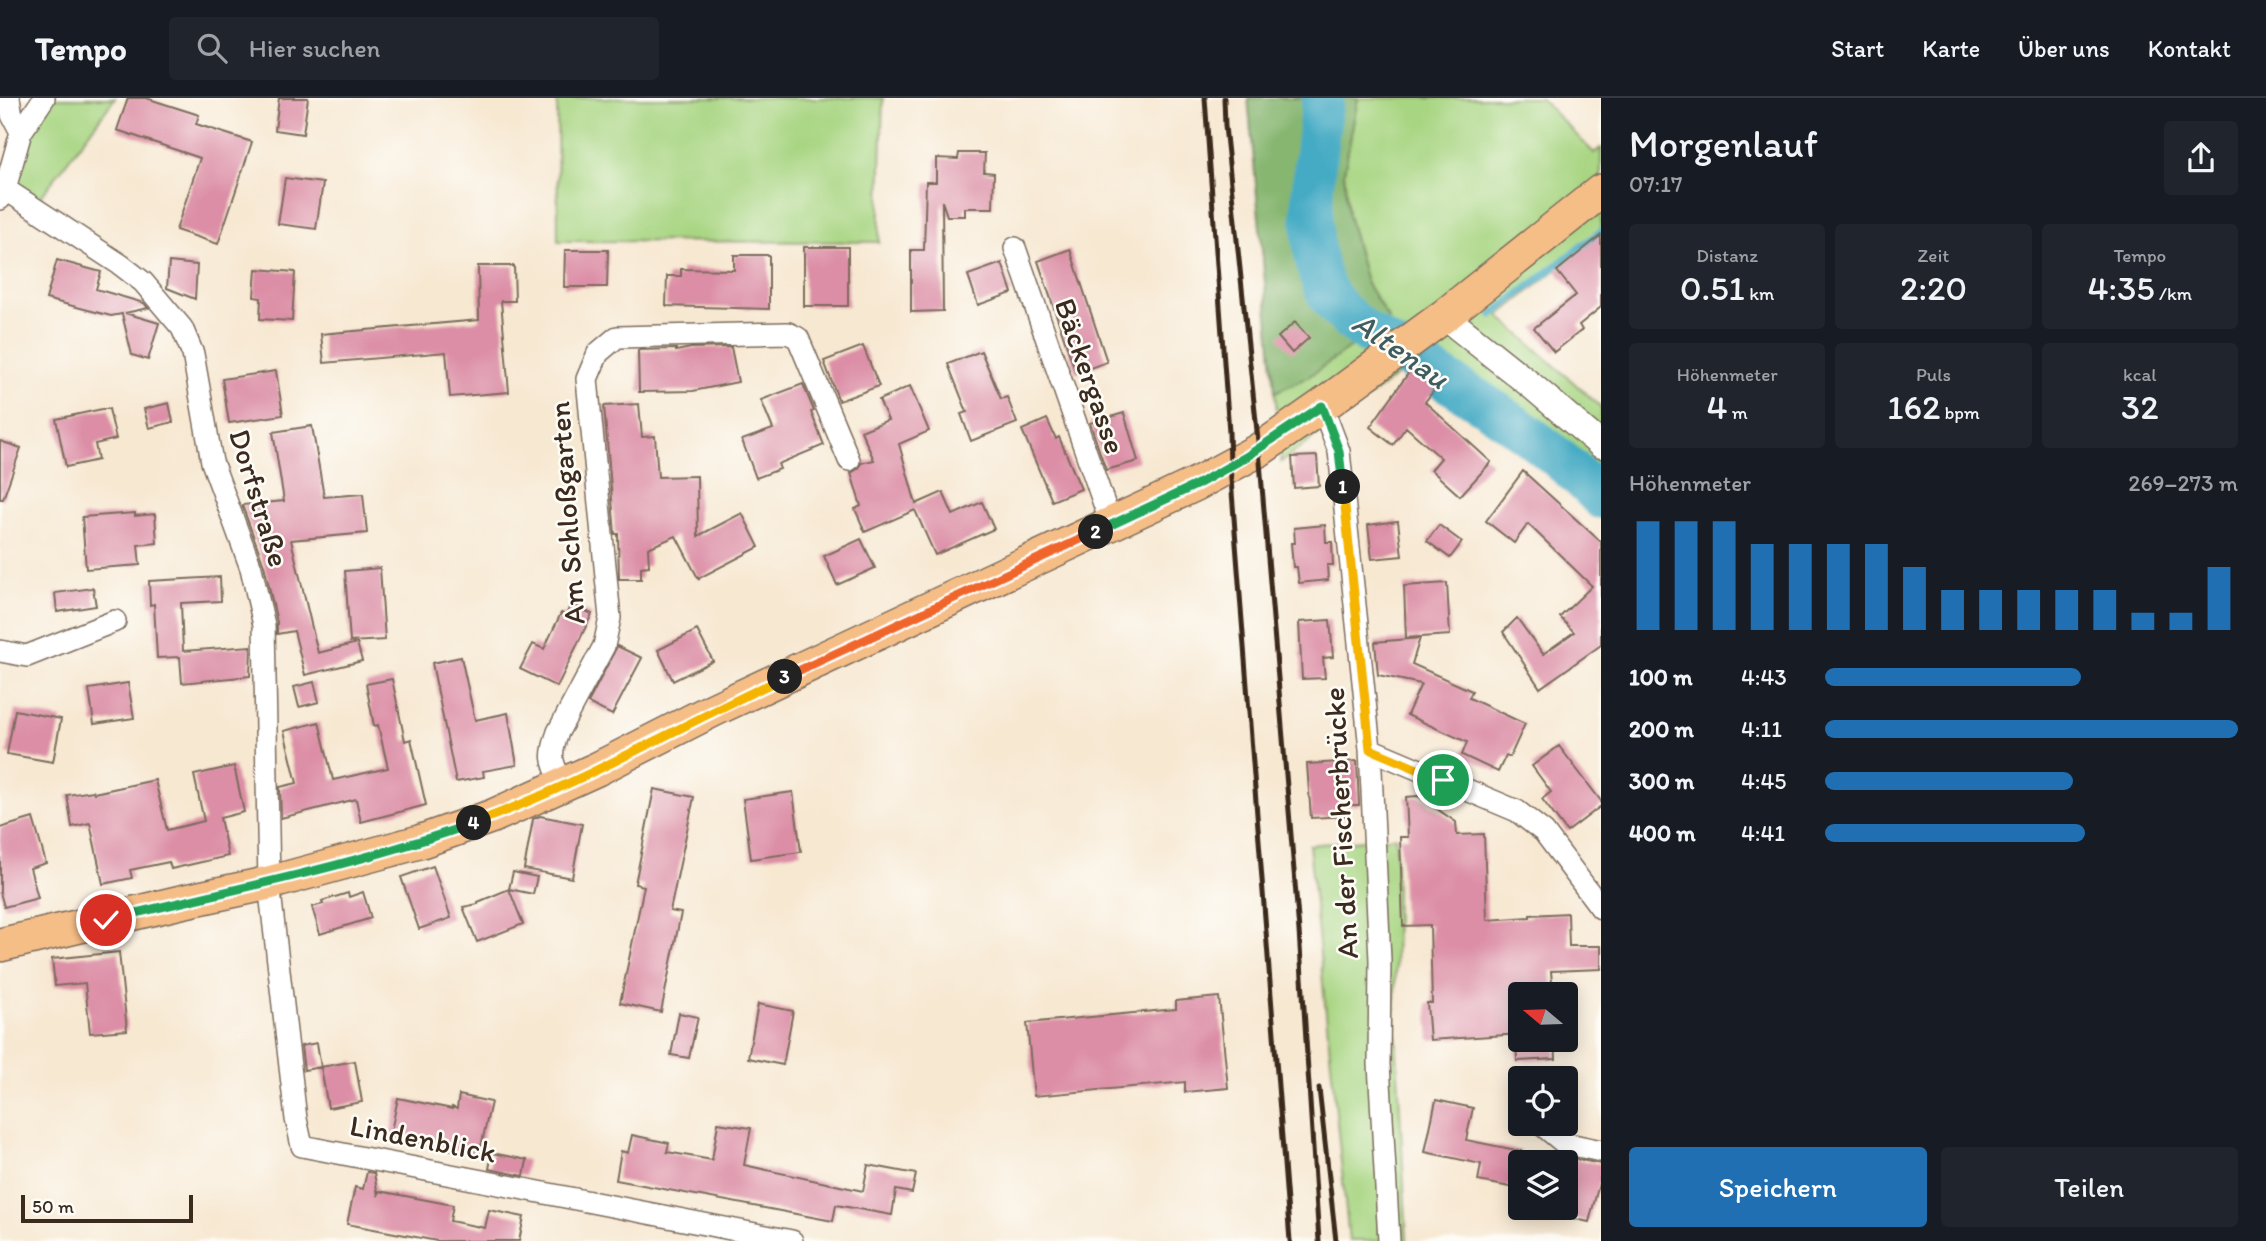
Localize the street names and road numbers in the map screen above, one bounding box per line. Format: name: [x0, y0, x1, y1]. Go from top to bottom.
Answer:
street label: Bäckergasse: [1047, 293, 1134, 458]
street label: Am Schloßgarten: [540, 400, 593, 626]
street label: Dorfstraße: [221, 424, 298, 571]
street label: An der Fischerbrücke: [1315, 686, 1366, 960]
street label: Lindenblick: [347, 1106, 500, 1171]

